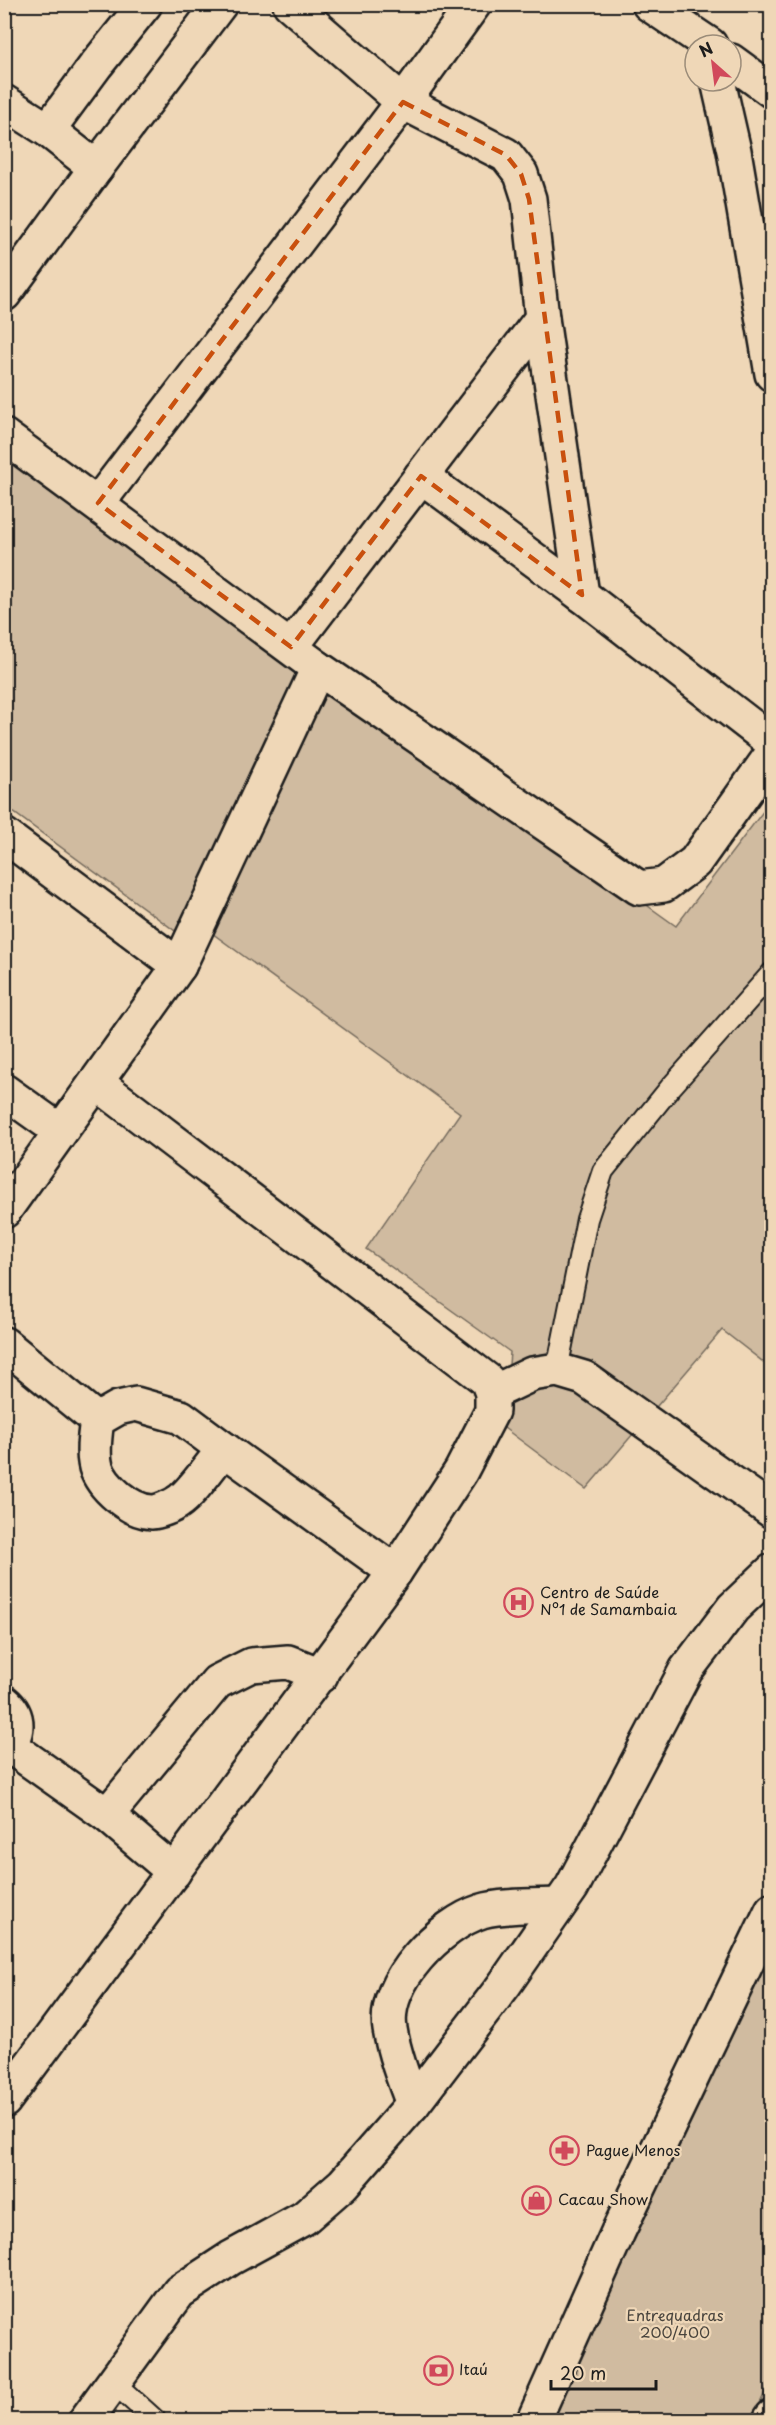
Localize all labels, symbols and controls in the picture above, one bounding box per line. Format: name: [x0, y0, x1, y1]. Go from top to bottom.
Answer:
north arrow: [683, 33, 743, 93]
text: N: [694, 35, 717, 62]
place label: Centro de Saúde Nº1 de Samambaia: [540, 1580, 678, 1620]
hospital icon: Centro de Saúde Nº1 de Samambaia: [503, 1586, 535, 1618]
pharmacy icon: Pague Menos: [549, 2135, 581, 2167]
place label: Pague Menos: [586, 2138, 681, 2161]
shop icon: Cacau Show: [521, 2184, 553, 2216]
place label: Cacau Show: [558, 2187, 649, 2210]
park label: Entrequadras 200/400: [626, 2303, 724, 2343]
scale bar: [551, 2353, 656, 2391]
bank icon: Itaú: [422, 2354, 454, 2386]
place label: Itaú: [459, 2357, 488, 2380]
text: 20 m: [560, 2359, 606, 2386]

